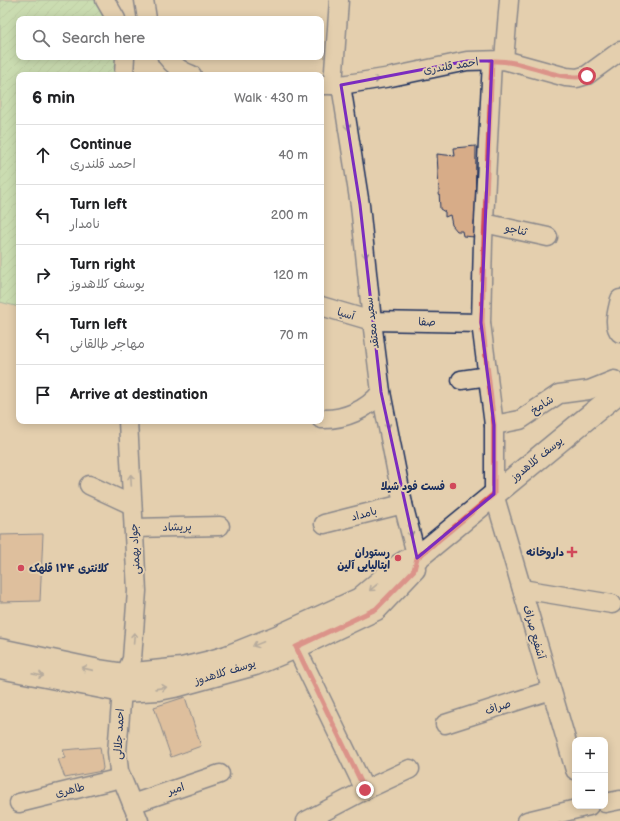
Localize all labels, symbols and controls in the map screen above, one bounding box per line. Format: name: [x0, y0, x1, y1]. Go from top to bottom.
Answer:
search box: [16, 16, 324, 60]
icon: search: [30, 27, 52, 49]
text: Search here: [62, 29, 145, 48]
street label: احمد قلندری: [423, 55, 479, 77]
route start: [578, 67, 596, 85]
one-way arrow: [367, 76, 380, 84]
text: 6 min: [32, 88, 75, 108]
text: Walk · 430 m: [234, 90, 308, 106]
one-way arrow: [343, 117, 351, 130]
text: Continue: [70, 135, 132, 154]
icon: ahead: [32, 144, 54, 166]
text: 40 m: [278, 147, 308, 163]
text: احمد قلندری: [70, 156, 136, 172]
text: Turn left: [70, 195, 127, 214]
icon: left: [32, 204, 54, 226]
text: 200 m: [271, 207, 308, 223]
text: نامدار: [70, 216, 101, 232]
street label: ثناجو: [503, 221, 529, 240]
one-way arrow: [361, 245, 368, 258]
text: Turn right: [70, 255, 135, 274]
icon: right: [32, 264, 54, 286]
text: 120 m: [273, 267, 308, 283]
text: یوسف کلاهدوز: [70, 276, 145, 292]
street label: سعید معتقد: [362, 296, 382, 350]
street label: آسیا: [336, 305, 358, 323]
text: Turn left: [70, 315, 127, 334]
street label: صفا: [418, 315, 436, 329]
icon: left: [32, 324, 54, 346]
text: 70 m: [280, 327, 308, 343]
text: مهاجر طالقانی: [70, 336, 145, 352]
icon: arrive: [32, 384, 54, 406]
text: Arrive at destination: [70, 385, 208, 404]
street label: شامخ: [528, 393, 556, 418]
one-way arrow: [384, 416, 392, 429]
street label: یوسف کلاهدوز: [508, 434, 566, 485]
one-way arrow: [127, 474, 135, 487]
place label: فست فود شیلا: [381, 480, 445, 494]
marker: فست فود شیلا: [448, 481, 458, 491]
street label: بامداد: [350, 504, 379, 525]
street label: پریشاد: [162, 520, 192, 534]
street label: جواد بهمنی: [127, 523, 144, 575]
one-way arrow: [407, 524, 415, 537]
place label: رستوران ایتالیایی آلین: [337, 546, 390, 573]
place label: داروخانه: [526, 546, 564, 560]
marker: داروخانه: [567, 547, 577, 557]
marker: رستوران ایتالیایی آلین: [393, 553, 403, 563]
place label: کلانتری ۱۲۴ قلهک: [29, 562, 109, 575]
marker: کلانتری ۱۲۴ قلهک: [16, 563, 26, 573]
one-way arrow: [369, 583, 379, 592]
street label: آشفیع صراف: [518, 604, 548, 662]
one-way arrow: [130, 632, 137, 645]
one-way arrow: [252, 641, 264, 649]
street label: یوسف کلاهدوز: [192, 657, 258, 689]
one-way arrow: [81, 664, 94, 672]
one-way arrow: [31, 671, 44, 679]
one-way arrow: [154, 684, 167, 692]
street label: صراف: [483, 697, 513, 717]
street label: احمد جلالی: [111, 708, 128, 760]
map controls: [572, 737, 608, 809]
button: +: [572, 737, 608, 773]
button: −: [572, 773, 608, 809]
street label: طاهری: [54, 780, 86, 800]
street label: امیر: [165, 780, 186, 798]
route end: [356, 781, 374, 799]

